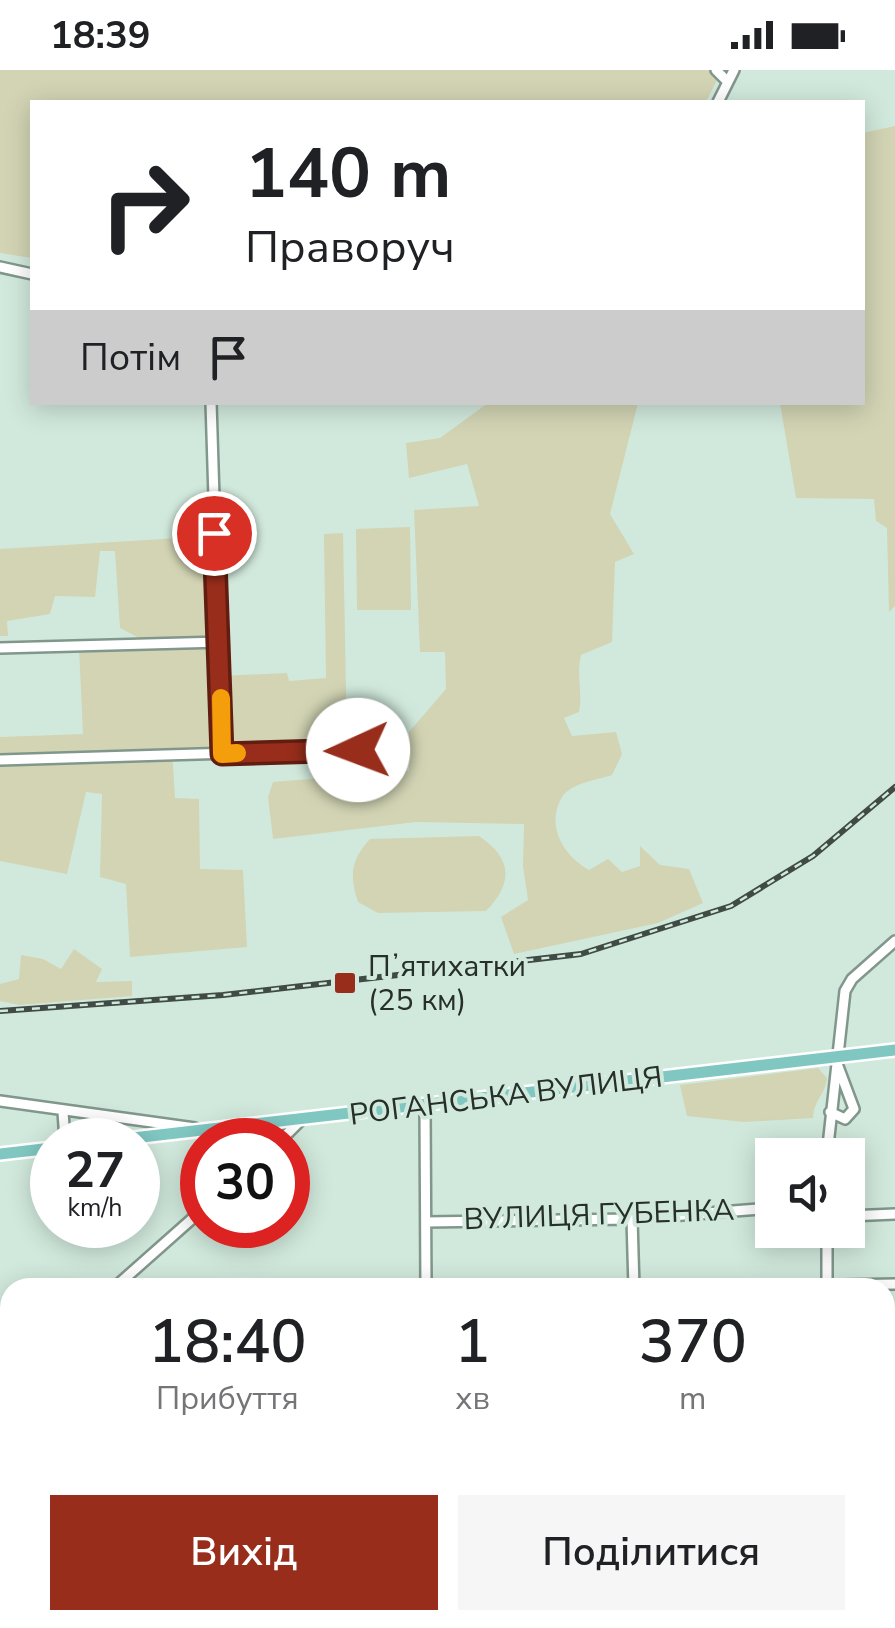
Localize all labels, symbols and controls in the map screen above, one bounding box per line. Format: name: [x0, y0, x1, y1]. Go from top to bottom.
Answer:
text: 18:39: [50, 10, 151, 61]
text: 140 m: [245, 126, 451, 222]
icon: right: [80, 140, 210, 270]
text: Праворуч: [245, 217, 455, 278]
icon: arrive: [201, 330, 256, 385]
text: Потім: [80, 332, 181, 383]
pin: [172, 491, 257, 576]
icon: arrive: [187, 506, 242, 561]
position arrow: [306, 698, 410, 802]
place label: Пʼятихатки (25 км): [368, 946, 526, 1021]
marker: Пʼятихатки (25 км): [332, 970, 358, 996]
street label: РОГАНСЬКА ВУЛИЦЯ: [347, 1056, 665, 1136]
speed limit sign: 30: [180, 1118, 310, 1248]
text: 27: [65, 1136, 125, 1205]
map controls: [755, 1138, 865, 1248]
button: sound: [755, 1138, 865, 1248]
street label: ВУЛИЦЯ ГУБЕНКА: [463, 1190, 735, 1240]
text: km/h: [67, 1191, 123, 1225]
text: 18:40: [148, 1301, 306, 1383]
text: 1: [455, 1301, 491, 1383]
text: 370: [639, 1301, 747, 1383]
text: Прибуття: [156, 1377, 299, 1420]
text: хв: [455, 1377, 490, 1420]
text: m: [679, 1377, 707, 1420]
button: Вихід: [50, 1495, 438, 1610]
button: Поділитися: [458, 1495, 845, 1610]

